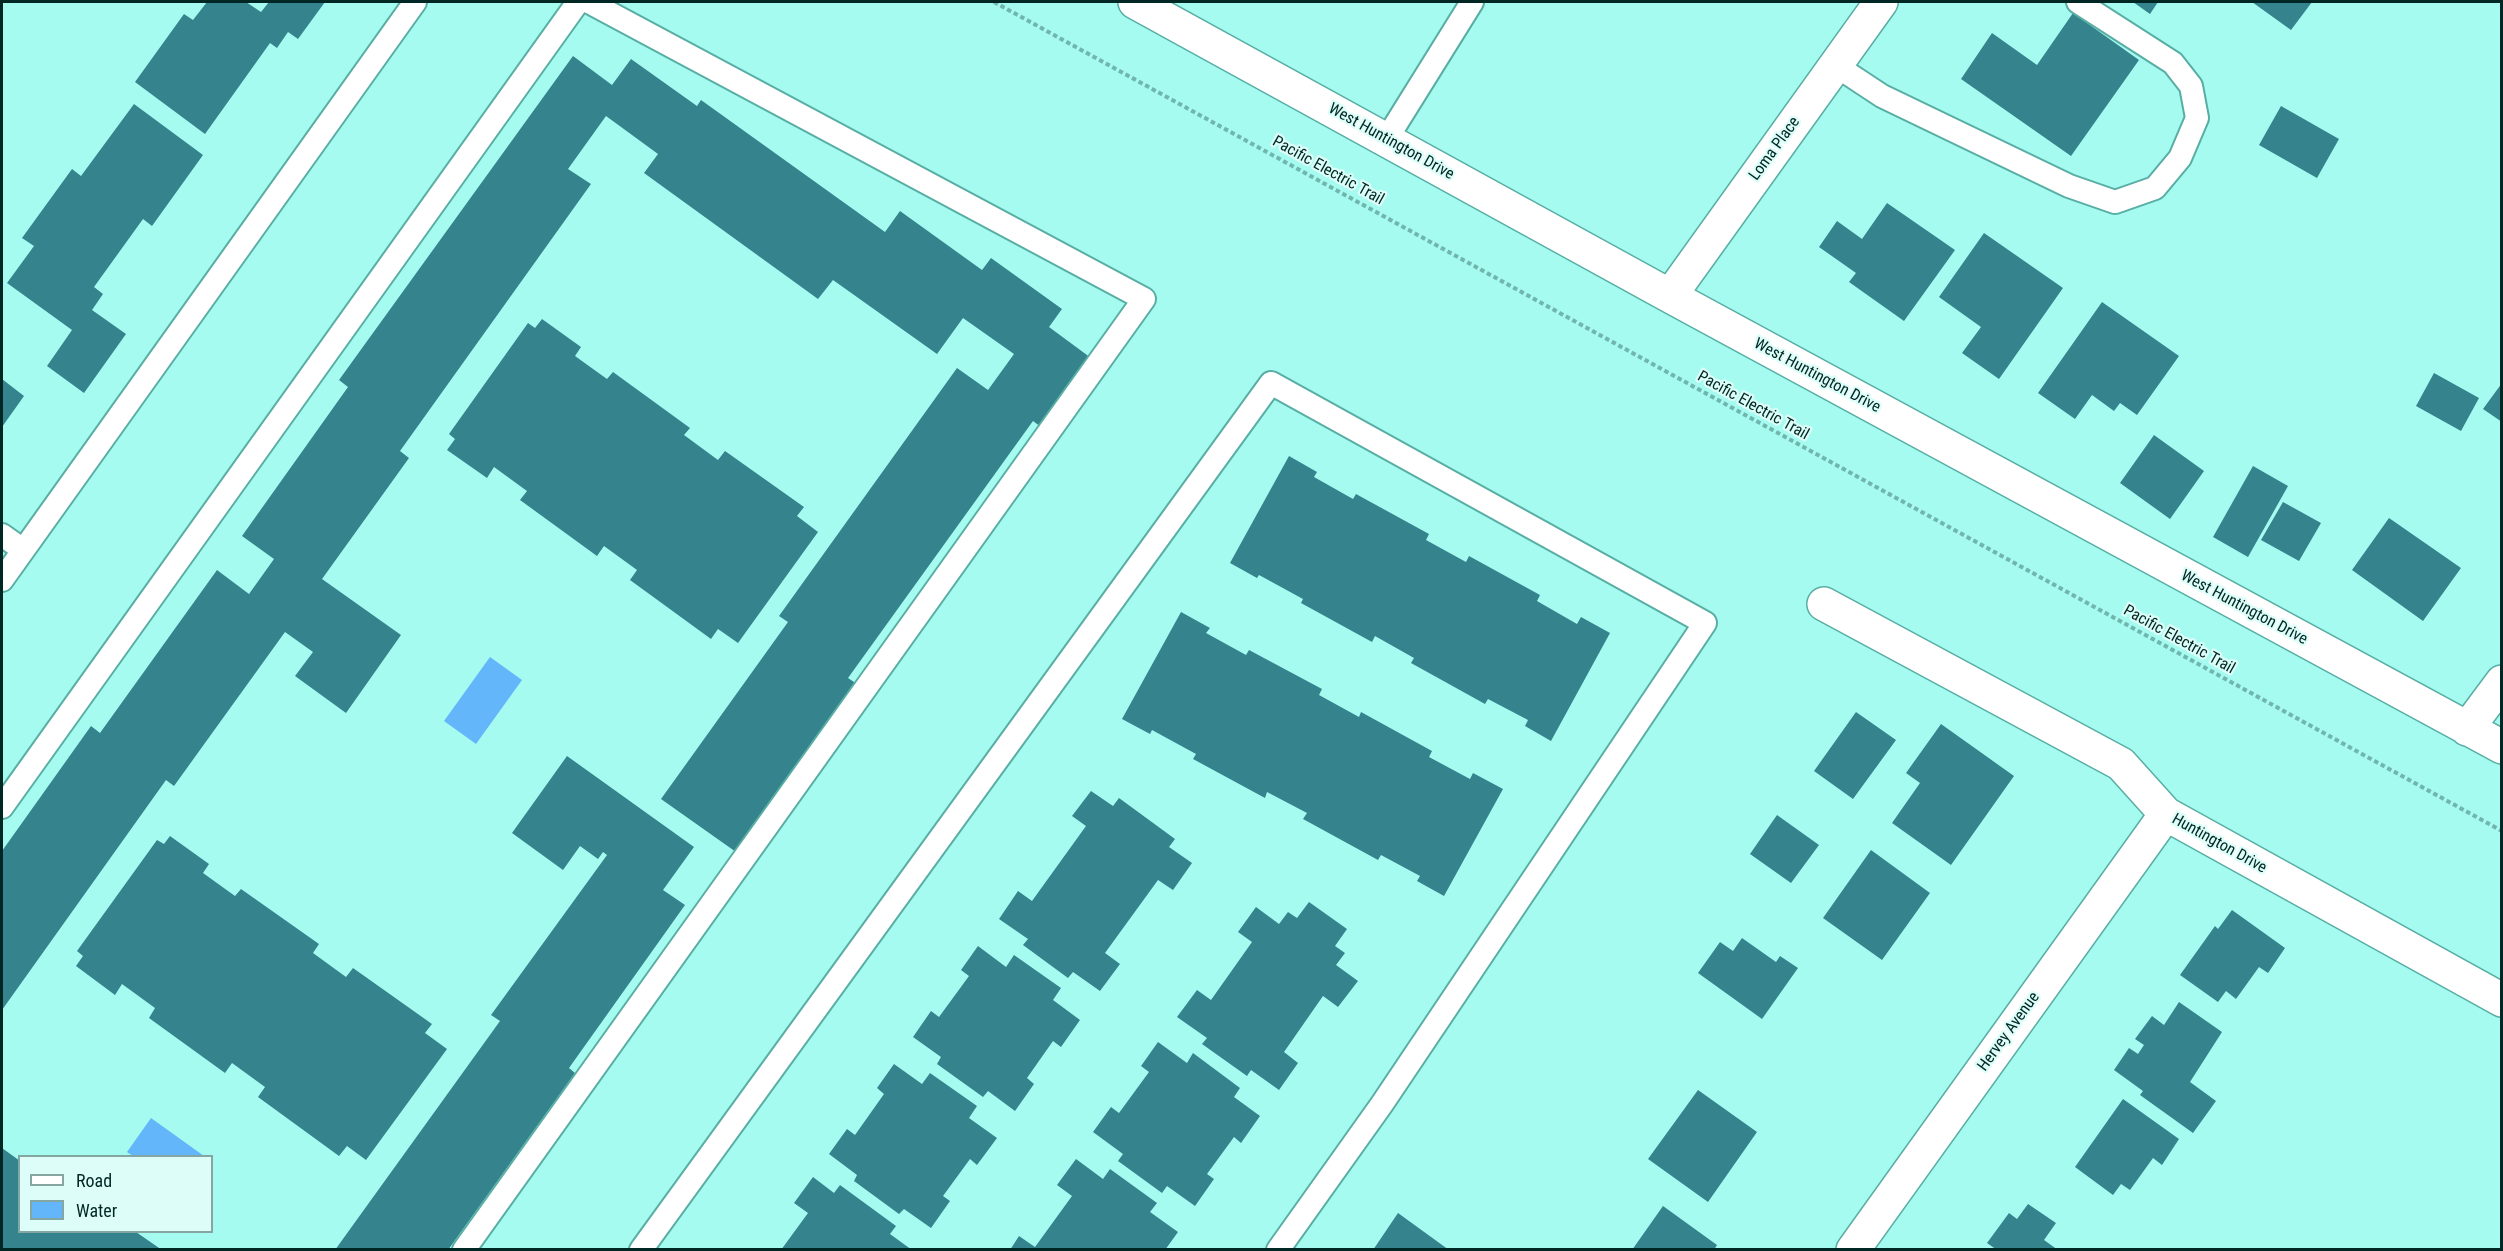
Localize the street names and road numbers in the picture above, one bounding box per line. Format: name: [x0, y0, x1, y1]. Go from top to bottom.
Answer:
street label: West Huntington Drive: [1325, 100, 1457, 184]
street label: Loma Place: [1745, 113, 1805, 185]
street label: Pacific Electric Trail: [1269, 132, 1387, 210]
street label: West Huntington Drive: [1750, 335, 1884, 417]
street label: Pacific Electric Trail: [1694, 367, 1812, 445]
street label: West Huntington Drive: [2177, 567, 2311, 649]
street label: Pacific Electric Trail: [2120, 601, 2238, 679]
street label: Huntington Drive: [2168, 810, 2270, 878]
street label: Hervey Avenue: [1974, 989, 2044, 1075]

